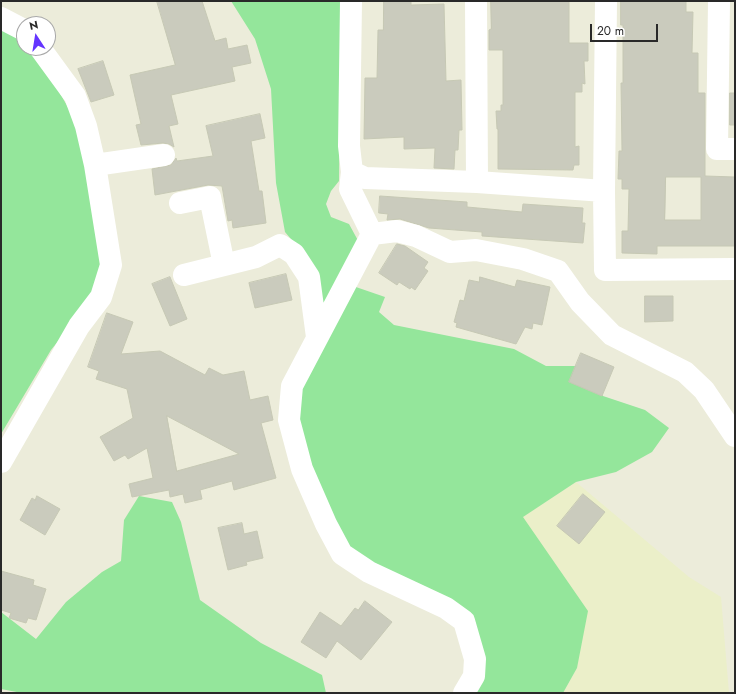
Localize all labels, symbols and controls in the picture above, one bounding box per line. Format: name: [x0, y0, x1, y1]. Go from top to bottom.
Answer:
north arrow: [16, 16, 56, 56]
scale bar: [592, 16, 660, 42]
text: N: [28, 17, 40, 34]
text: 20 m: [597, 22, 624, 40]

